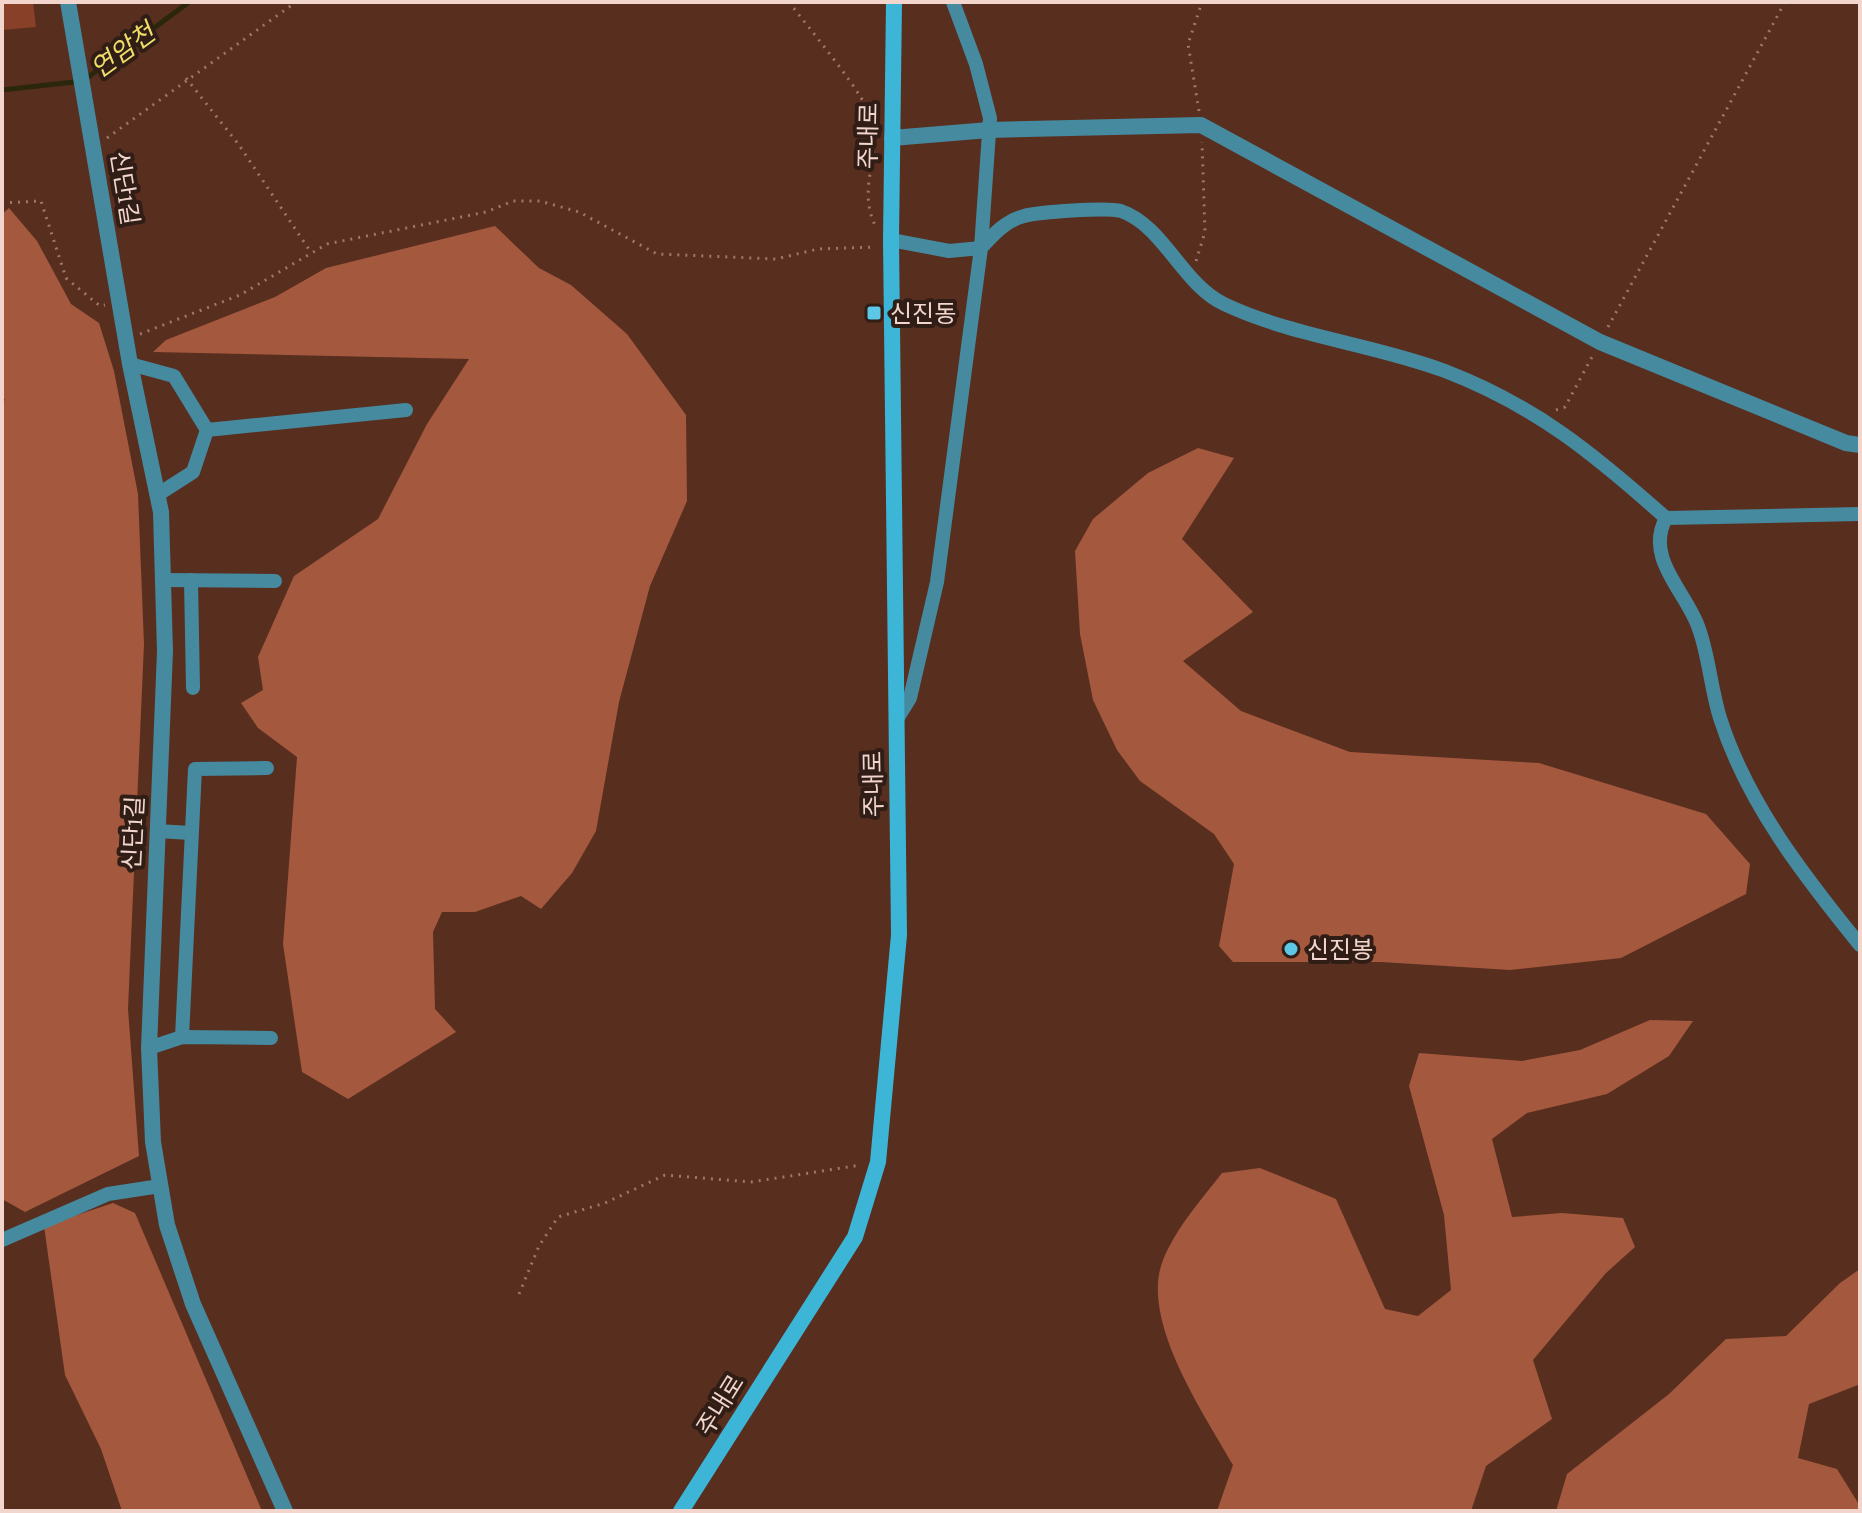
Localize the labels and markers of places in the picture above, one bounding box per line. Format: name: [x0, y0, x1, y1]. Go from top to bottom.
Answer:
place label: 신진동: [890, 300, 956, 327]
marker: 신진동: [865, 304, 883, 322]
place label: 신진봉: [1307, 936, 1373, 963]
marker: 신진봉: [1282, 940, 1300, 958]

